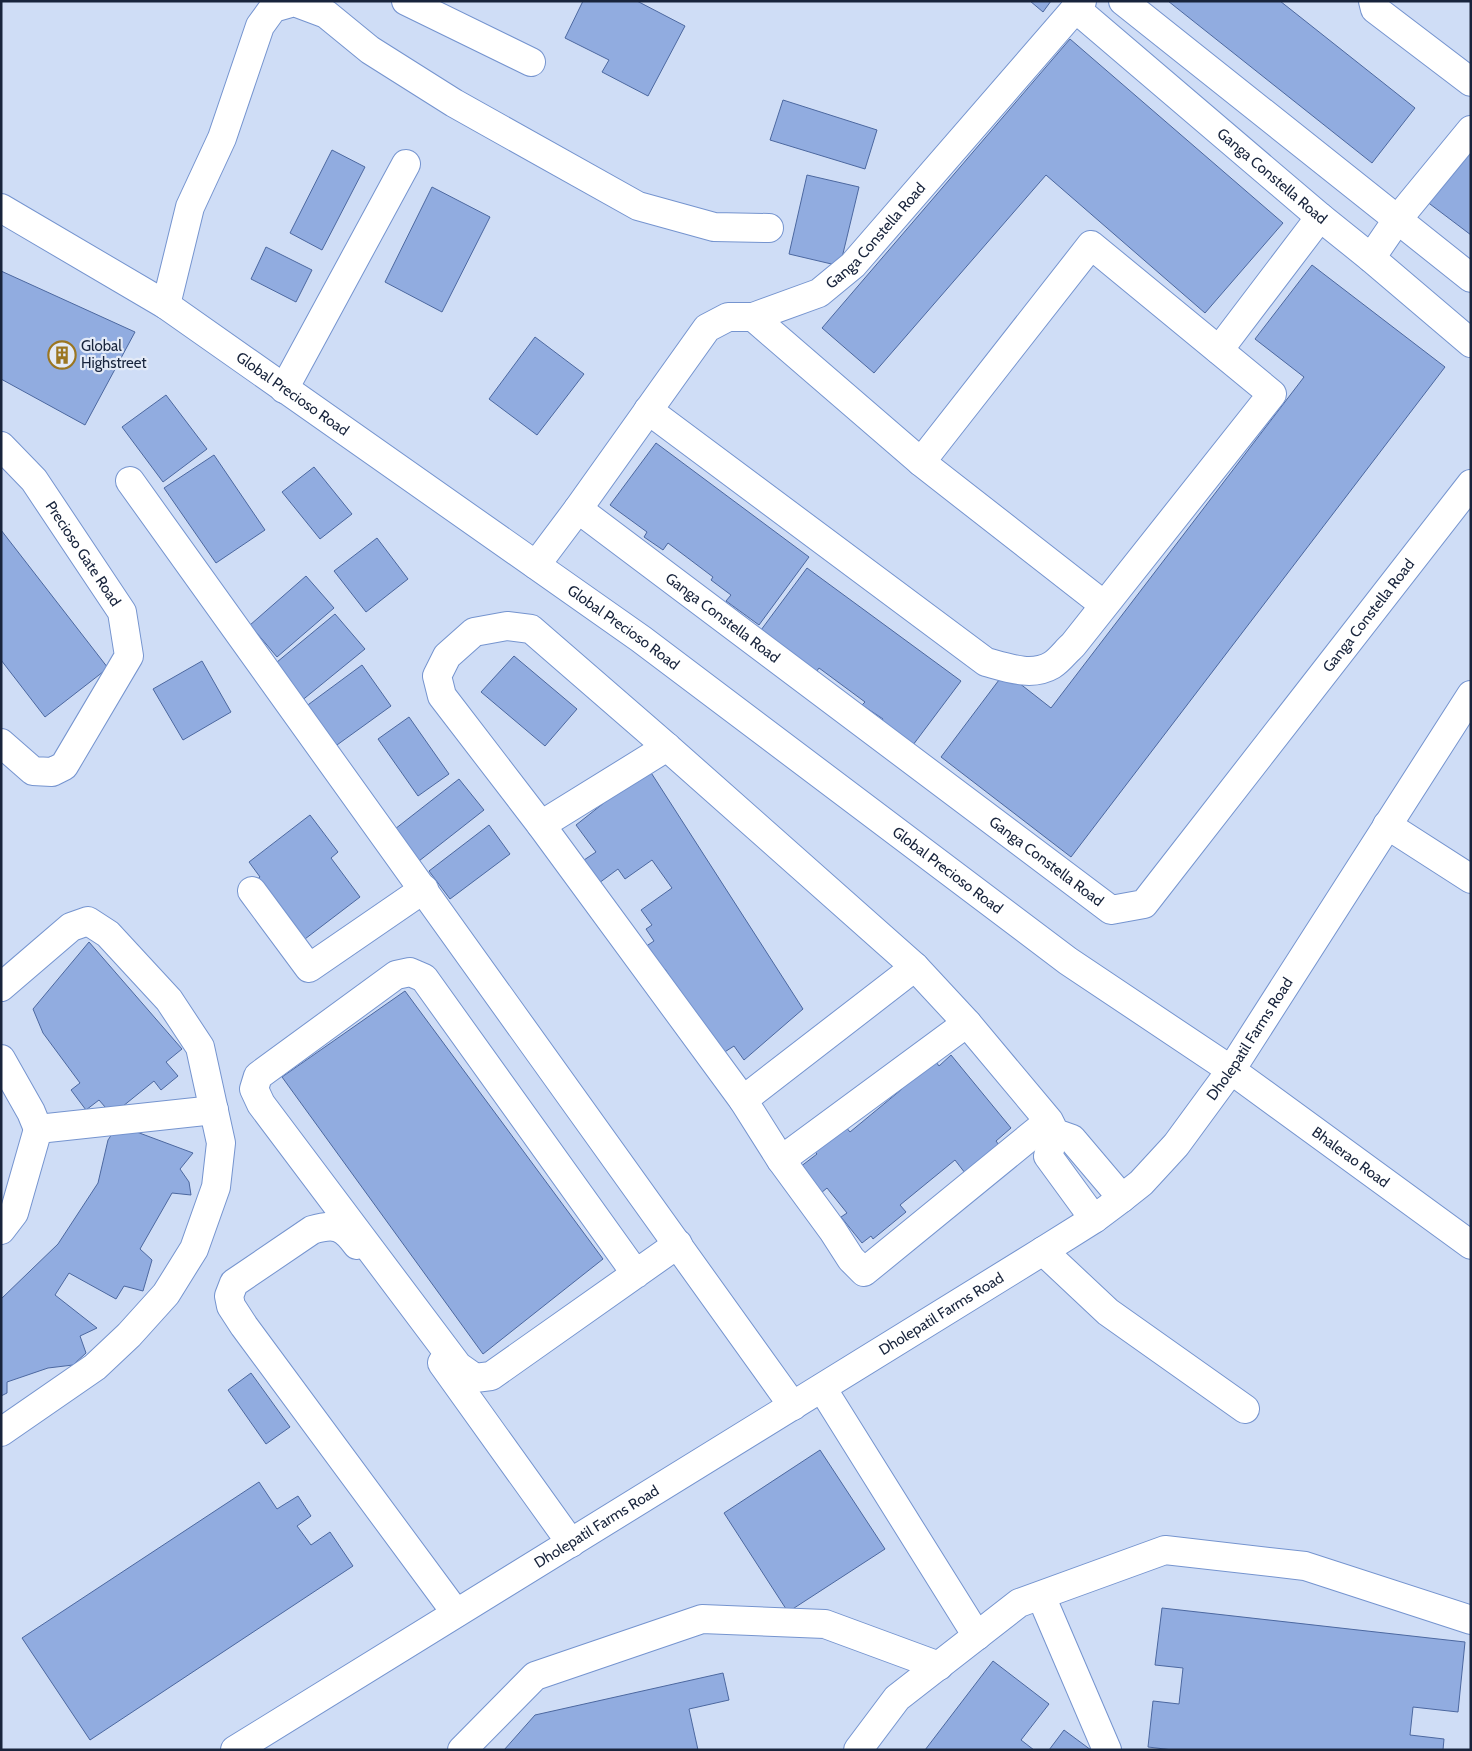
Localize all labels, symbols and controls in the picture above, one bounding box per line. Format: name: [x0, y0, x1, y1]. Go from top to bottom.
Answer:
street label: Ganga Constella Road: [1214, 124, 1331, 228]
street label: Ganga Constella Road: [822, 179, 929, 293]
place label: Global Highstreet: [81, 337, 146, 372]
building icon: Global Highstreet: [47, 340, 77, 370]
street label: Global Precioso Road: [233, 348, 352, 440]
street label: Precioso Gate Road: [42, 498, 125, 610]
street label: Ganga Constella Road: [1319, 555, 1418, 676]
street label: Ganga Constella Road: [662, 569, 783, 667]
street label: Global Precioso Road: [564, 581, 683, 674]
street label: Ganga Constella Road: [986, 812, 1107, 910]
street label: Global Precioso Road: [889, 823, 1006, 918]
street label: Dholepatil Farms Road: [1203, 974, 1297, 1104]
street label: Bhalerao Road: [1308, 1123, 1393, 1191]
street label: Dholepatil Farms Road: [876, 1269, 1007, 1359]
street label: Dholepatil Farms Road: [531, 1481, 662, 1572]

